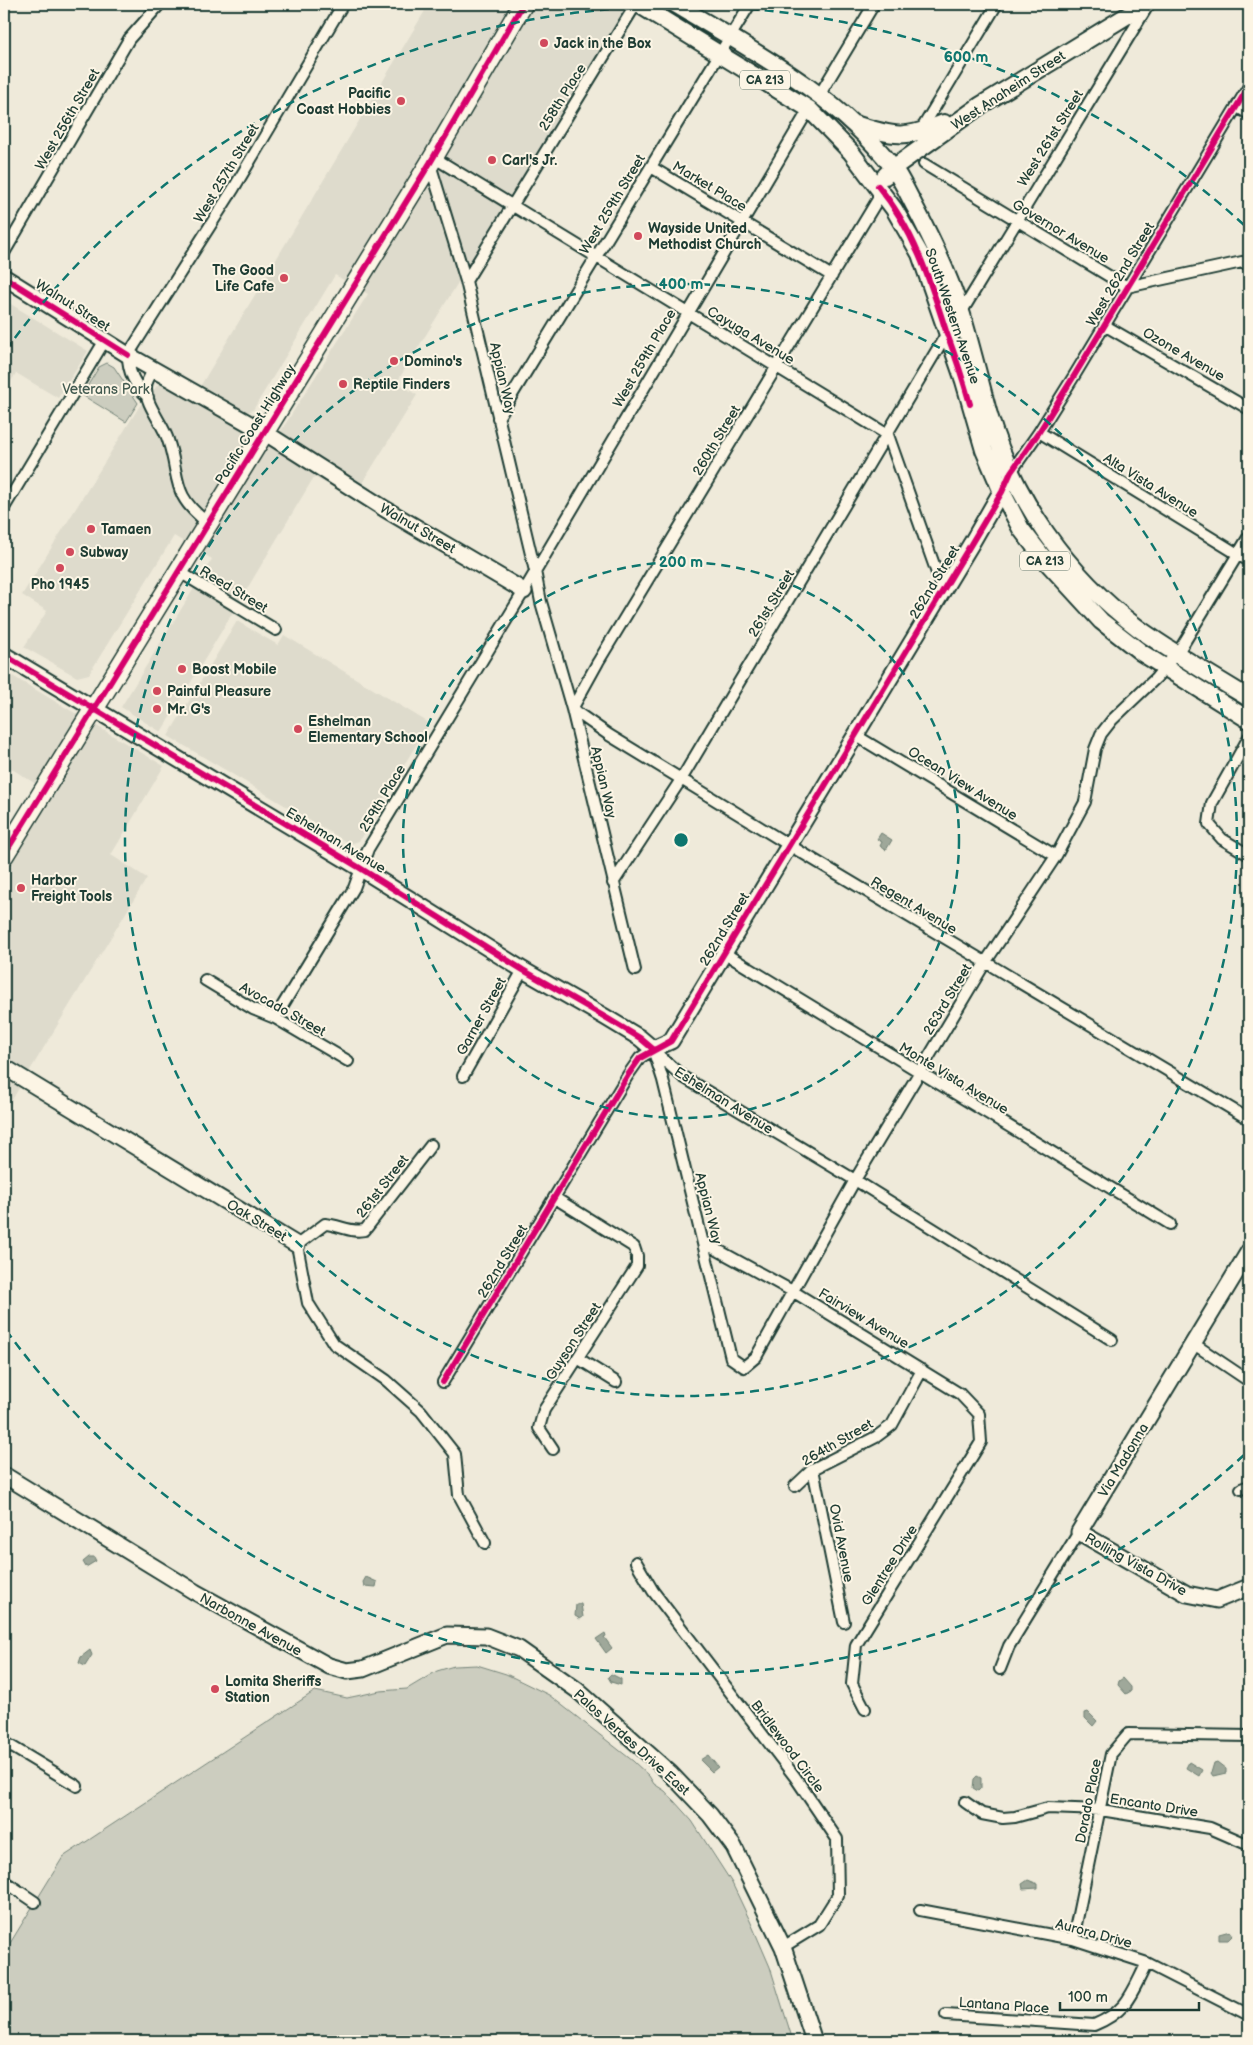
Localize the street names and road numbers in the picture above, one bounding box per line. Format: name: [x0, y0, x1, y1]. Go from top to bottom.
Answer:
street label: West Anaheim Street: [948, 47, 1069, 134]
street label: 258th Place: [535, 61, 590, 134]
street label: West 256th Street: [32, 65, 104, 173]
road number: CA 213: [740, 70, 790, 90]
street label: West 261st Street: [1014, 86, 1087, 190]
street label: West 257th Street: [190, 120, 263, 226]
street label: West 259th Street: [576, 151, 649, 257]
street label: Market Place: [670, 158, 750, 215]
street label: Governor Avenue: [1009, 196, 1112, 267]
street label: West 262nd Street: [1083, 219, 1159, 329]
street label: South Western Avenue: [921, 246, 984, 386]
street label: Walnut Street: [32, 276, 114, 335]
street label: Cayuga Avenue: [704, 303, 797, 368]
street label: West 259th Place: [609, 306, 680, 411]
street label: Ozone Avenue: [1140, 324, 1228, 385]
street label: Appian Way: [486, 340, 519, 416]
street label: Pacific Coast Highway: [212, 360, 300, 488]
street label: 260th Street: [689, 401, 744, 479]
street label: Alta Vista Avenue: [1100, 450, 1201, 521]
street label: Walnut Street: [377, 500, 459, 557]
street label: 262nd Street: [906, 542, 963, 622]
road number: CA 213: [1020, 552, 1070, 570]
street label: Reed Street: [197, 562, 272, 617]
street label: 261st Street: [745, 566, 798, 640]
street label: Ocean View Avenue: [905, 743, 1021, 824]
street label: Appian Way: [587, 744, 620, 820]
street label: 259th Place: [356, 761, 409, 835]
street label: Eshelman Avenue: [283, 804, 389, 877]
street label: Regent Avenue: [868, 873, 960, 938]
street label: 262nd Street: [696, 889, 753, 969]
street label: 263rd Street: [919, 960, 976, 1038]
street label: Garner Street: [453, 974, 510, 1058]
street label: Avocado Street: [237, 979, 329, 1040]
street label: Monte Vista Avenue: [896, 1039, 1012, 1118]
street label: Eshelman Avenue: [671, 1063, 776, 1138]
street label: 261st Street: [352, 1151, 413, 1221]
street label: Appian Way: [691, 1170, 726, 1246]
street label: Oak Street: [224, 1196, 291, 1245]
street label: 262nd Street: [474, 1221, 531, 1301]
street label: Fairview Avenue: [815, 1285, 912, 1352]
street label: Guyson Street: [542, 1299, 605, 1383]
street label: 264th Street: [799, 1415, 876, 1470]
street label: Via Madonna: [1095, 1420, 1152, 1500]
street label: Ovid Avenue: [826, 1502, 857, 1584]
street label: Glentree Drive: [858, 1522, 921, 1609]
street label: Rolling Vista Drive: [1082, 1529, 1190, 1600]
street label: Narbonne Avenue: [197, 1589, 305, 1660]
street label: Palos Verdes Drive East: [570, 1686, 694, 1799]
street label: Bridlewood Circle: [747, 1697, 828, 1796]
street label: Dorado Place: [1072, 1757, 1105, 1845]
street label: Encanto Drive: [1109, 1790, 1199, 1821]
street label: Aurora Drive: [1054, 1915, 1134, 1952]
street label: Lantana Place: [958, 1994, 1050, 2017]

